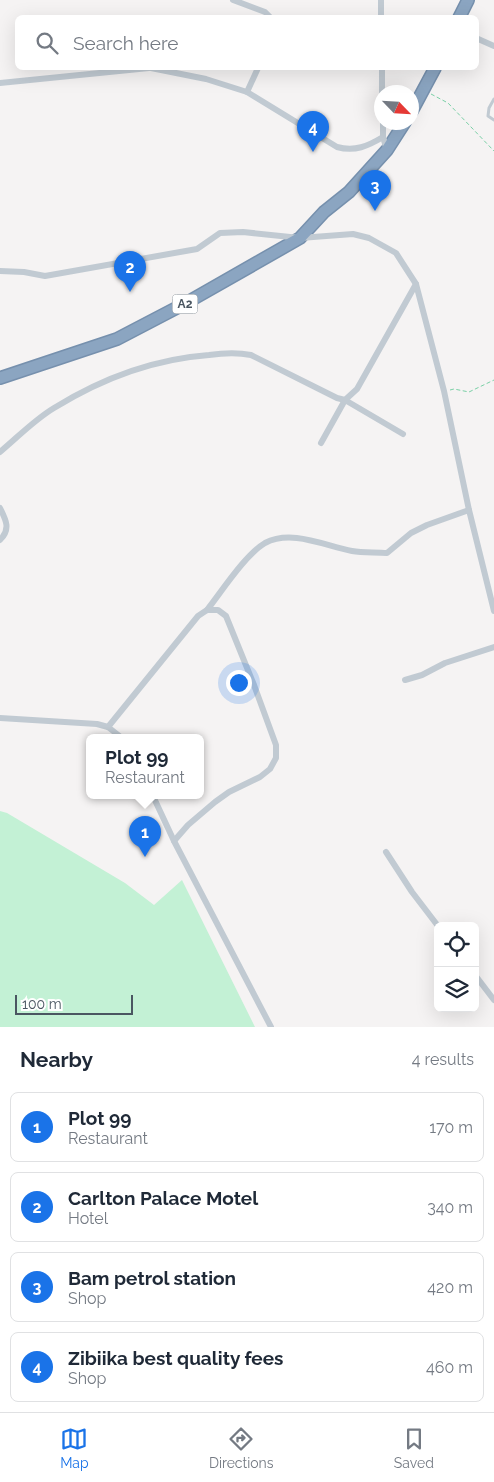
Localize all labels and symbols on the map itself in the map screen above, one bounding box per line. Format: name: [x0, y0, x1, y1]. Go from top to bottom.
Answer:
north arrow: [374, 85, 419, 130]
pin: 4: [297, 111, 329, 152]
pin: 3: [359, 170, 391, 211]
pin: 2: [114, 251, 146, 292]
road number: A2: [172, 294, 198, 314]
your location: [226, 670, 252, 696]
pin: 1: [129, 816, 161, 857]
scale bar: [15, 992, 132, 1015]

